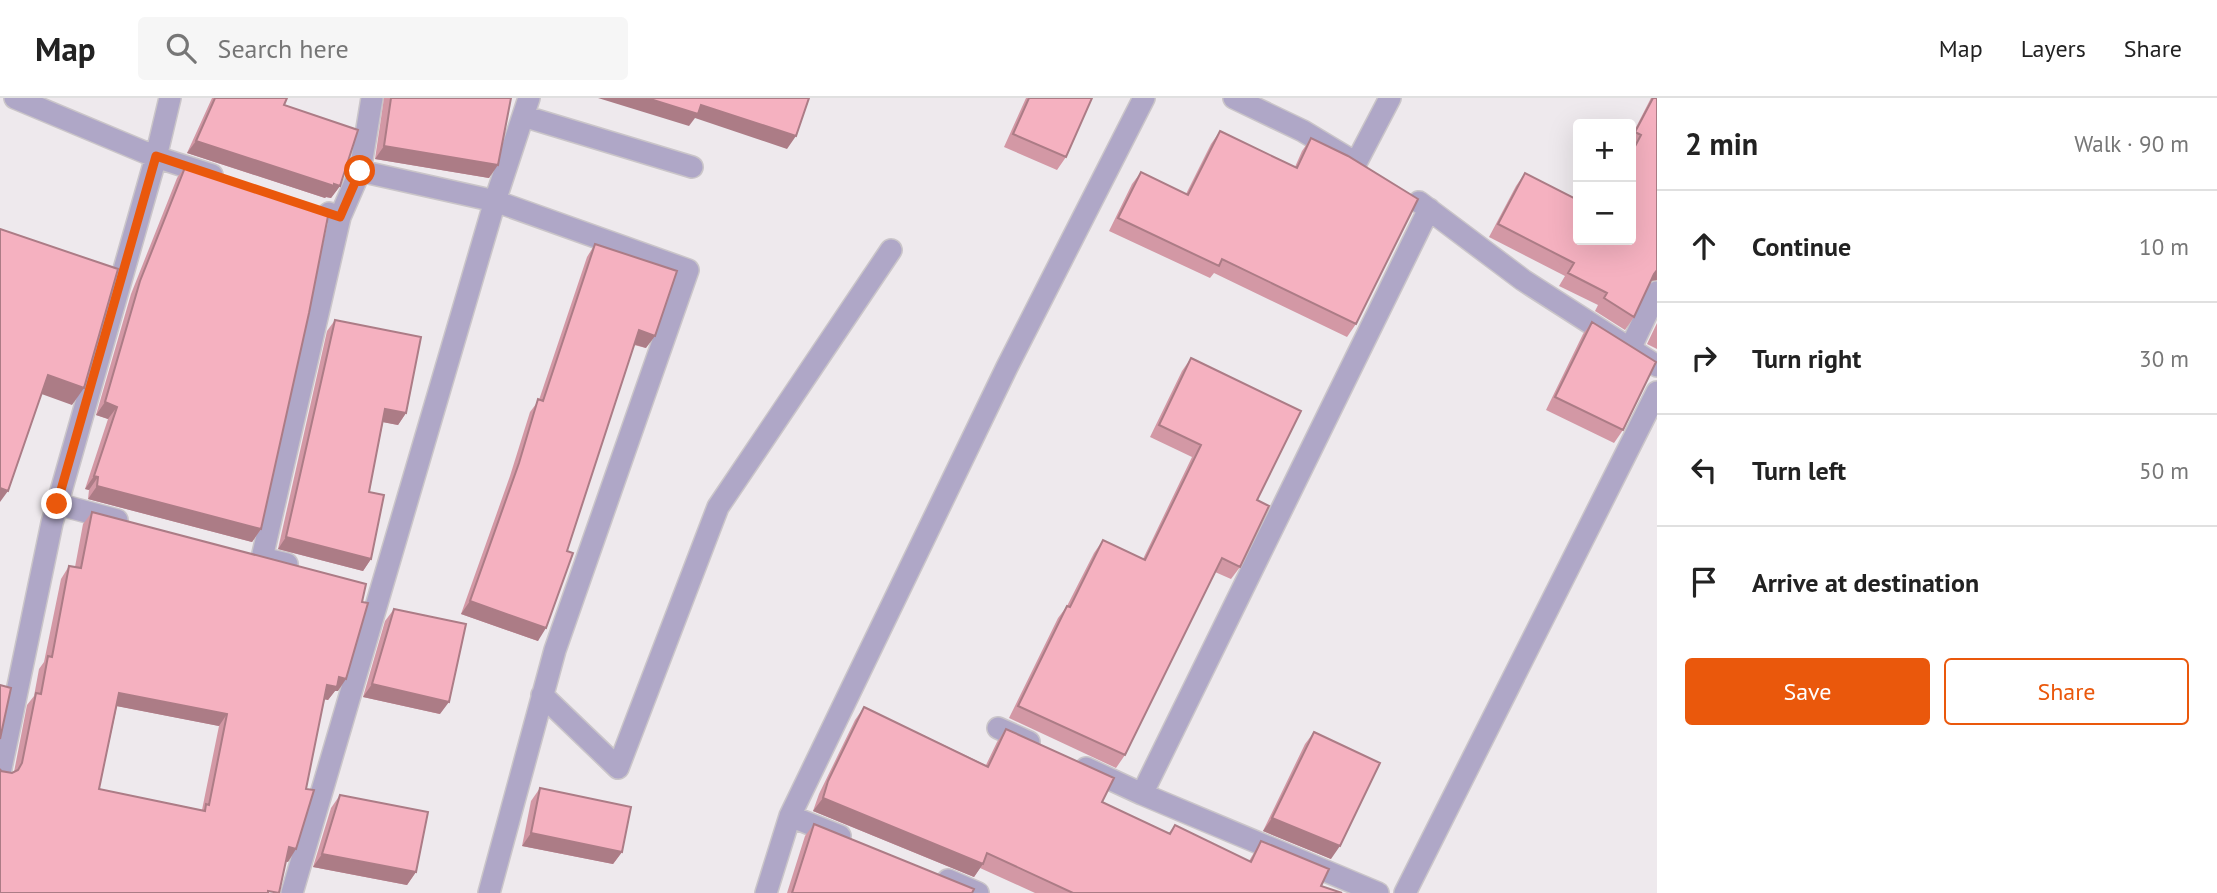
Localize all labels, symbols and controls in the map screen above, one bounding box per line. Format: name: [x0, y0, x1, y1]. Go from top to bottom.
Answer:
search box: [138, 17, 628, 80]
text: Map: [35, 27, 96, 70]
icon: search: [162, 29, 200, 67]
text: Search here: [218, 32, 349, 65]
text: Map: [1939, 33, 1983, 64]
text: Layers: [2021, 33, 2086, 64]
text: Share: [2124, 33, 2182, 64]
map controls: [1573, 119, 1636, 245]
button: +: [1573, 119, 1636, 182]
text: 2 min: [1685, 124, 1758, 163]
text: Walk · 90 m: [2074, 129, 2189, 158]
route start: [344, 155, 375, 186]
button: −: [1573, 182, 1636, 245]
icon: ahead: [1685, 227, 1723, 265]
text: Continue: [1752, 230, 1851, 263]
text: 10 m: [2139, 232, 2189, 261]
icon: right: [1685, 339, 1723, 377]
text: Turn right: [1752, 342, 1861, 375]
text: 30 m: [2139, 344, 2189, 373]
icon: left: [1685, 451, 1723, 489]
text: Turn left: [1752, 454, 1846, 487]
text: 50 m: [2139, 456, 2189, 485]
route end: [41, 488, 72, 519]
icon: arrive: [1685, 563, 1723, 601]
text: Arrive at destination: [1752, 566, 1979, 599]
button: Save: [1685, 658, 1930, 725]
button: Share: [1944, 658, 2189, 725]

